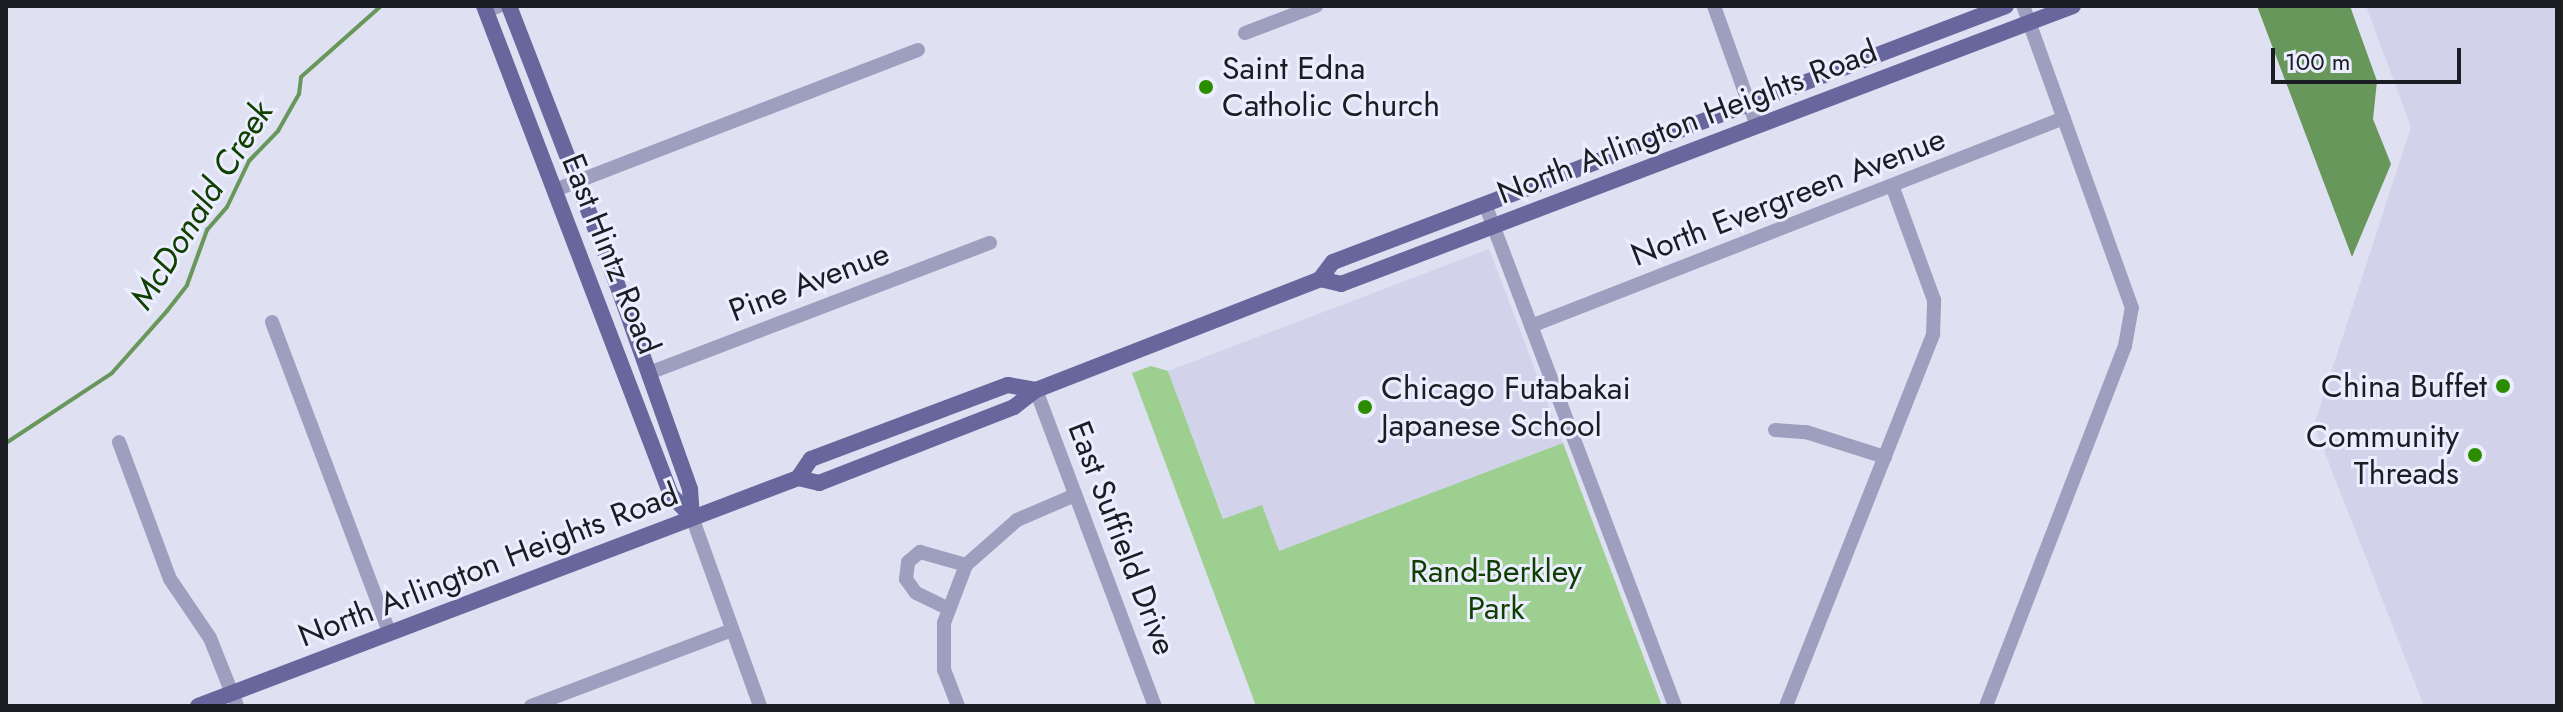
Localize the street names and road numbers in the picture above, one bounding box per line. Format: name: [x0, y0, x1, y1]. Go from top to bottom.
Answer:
street label: North Arlington Heights Road: [1492, 32, 1882, 212]
street label: North Evergreen Avenue: [1626, 119, 1950, 275]
street label: East Hintz Road: [553, 148, 669, 360]
street label: Pine Avenue: [724, 234, 894, 330]
street label: East Suffield Drive: [1060, 416, 1184, 660]
street label: North Arlington Heights Road: [293, 475, 683, 655]

